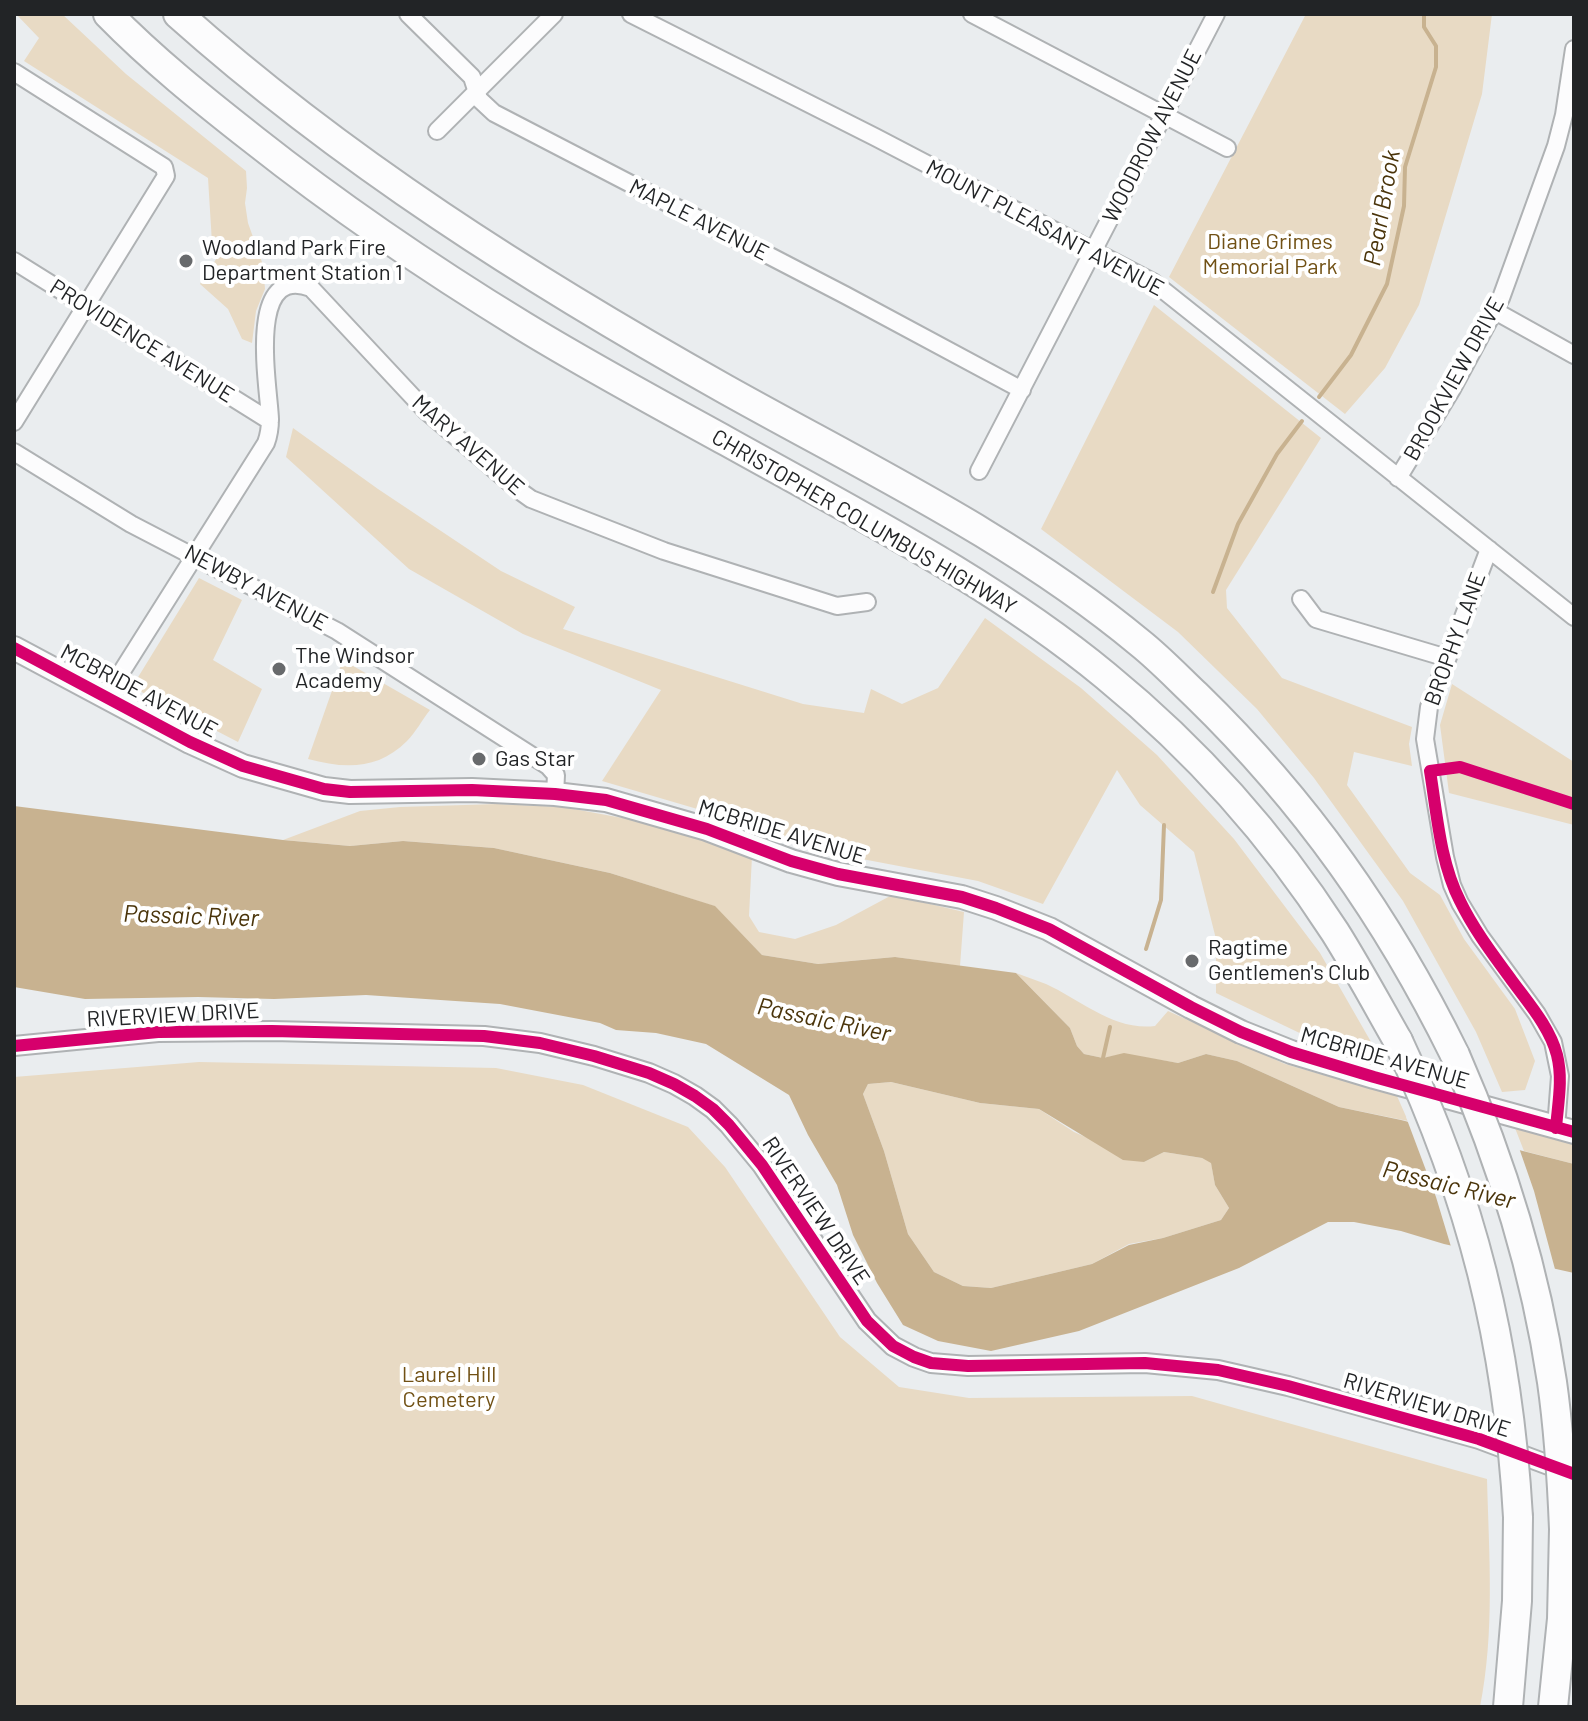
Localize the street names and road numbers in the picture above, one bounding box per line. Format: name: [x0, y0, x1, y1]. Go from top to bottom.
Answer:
street label: WOODROW AVENUE: [1097, 45, 1207, 227]
street label: MOUNT PLEASANT AVENUE: [922, 154, 1168, 302]
street label: MAPLE AVENUE: [625, 174, 773, 266]
street label: PROVIDENCE AVENUE: [45, 274, 239, 408]
street label: BROOKVIEW DRIVE: [1398, 293, 1510, 465]
street label: MARY AVENUE: [407, 389, 529, 501]
street label: CHRISTOPHER COLUMBUS HIGHWAY: [707, 424, 1021, 620]
street label: NEWBY AVENUE: [180, 539, 332, 637]
street label: BROPHY LANE: [1419, 569, 1491, 709]
street label: MCBRIDE AVENUE: [56, 638, 222, 744]
street label: MCBRIDE AVENUE: [695, 794, 869, 870]
street label: RIVERVIEW DRIVE: [86, 997, 260, 1033]
street label: MCBRIDE AVENUE: [1298, 1021, 1472, 1095]
street label: RIVERVIEW DRIVE: [757, 1132, 875, 1290]
street label: RIVERVIEW DRIVE: [1340, 1367, 1514, 1443]

